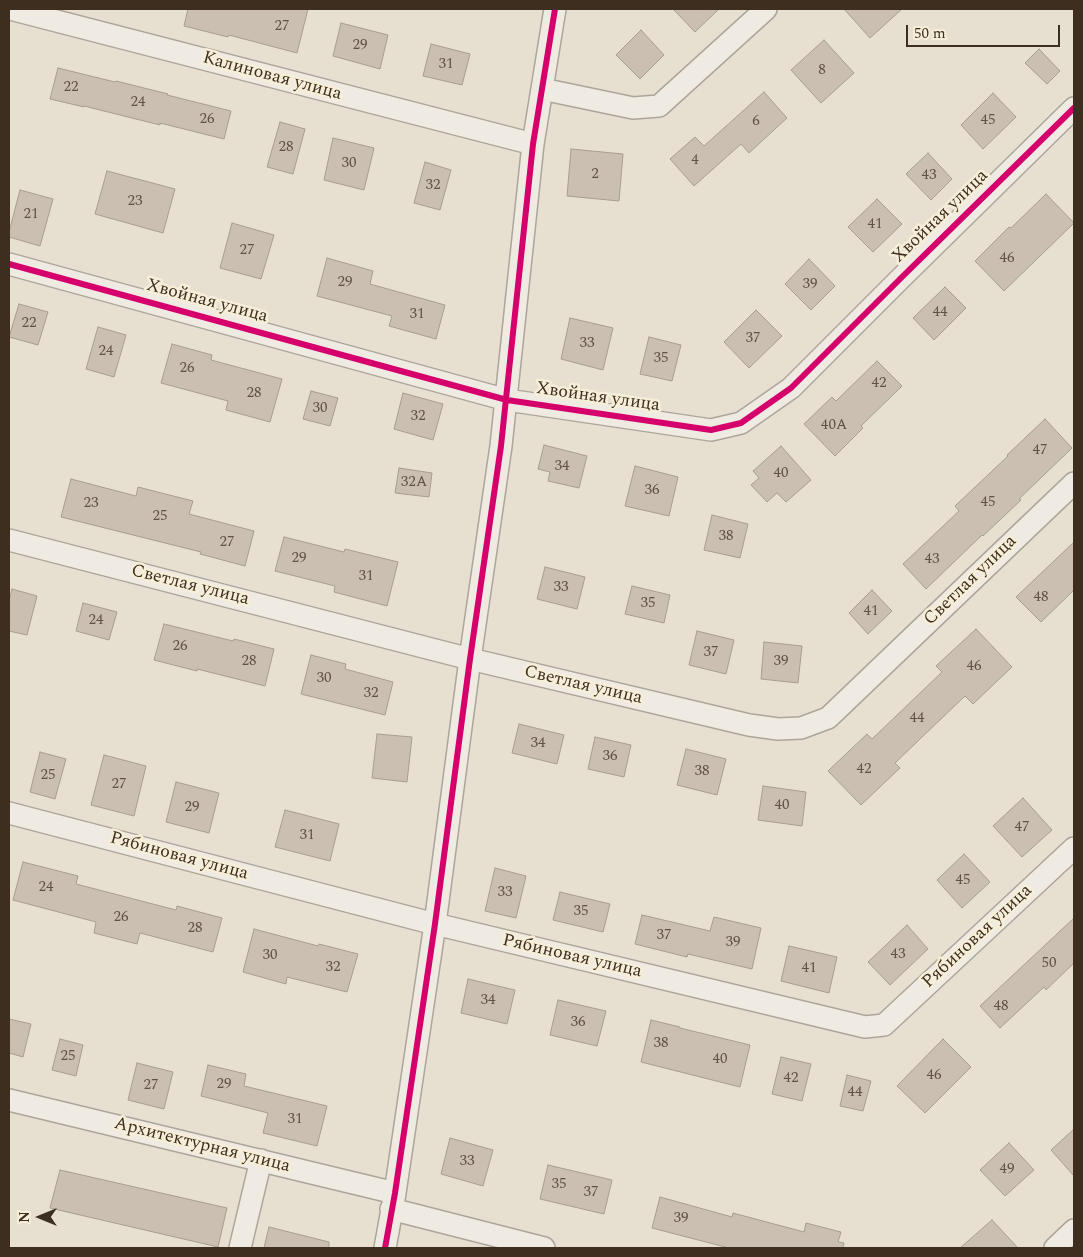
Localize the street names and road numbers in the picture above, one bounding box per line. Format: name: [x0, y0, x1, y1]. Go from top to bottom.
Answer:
street label: Калиновая улица: [200, 48, 344, 106]
street label: Хвойная улица: [889, 166, 993, 268]
street label: Хвойная улица: [144, 275, 270, 329]
street label: Хвойная улица: [535, 379, 661, 417]
street label: Светлая улица: [920, 531, 1022, 631]
street label: Светлая улица: [129, 561, 251, 611]
street label: Светлая улица: [522, 662, 644, 710]
street label: Рябиновая улица: [107, 828, 251, 886]
street label: Рябиновая улица: [919, 881, 1037, 993]
street label: Рябиновая улица: [500, 930, 644, 984]
street label: Архитектурная улица: [112, 1114, 292, 1178]

